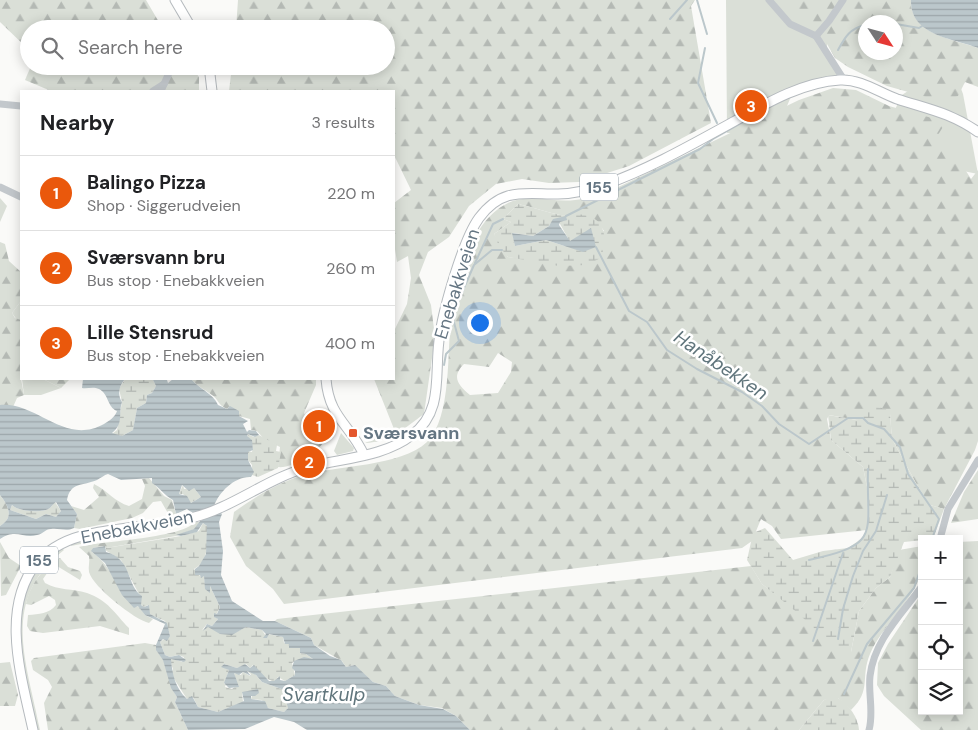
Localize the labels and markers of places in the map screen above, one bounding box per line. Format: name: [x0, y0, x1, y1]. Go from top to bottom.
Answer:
pin: 3: [735, 87, 767, 125]
pin: 1: [303, 407, 335, 445]
place label: Sværsvann: [363, 421, 459, 445]
marker: Sværsvann: [347, 427, 359, 439]
pin: 2: [293, 443, 325, 481]

